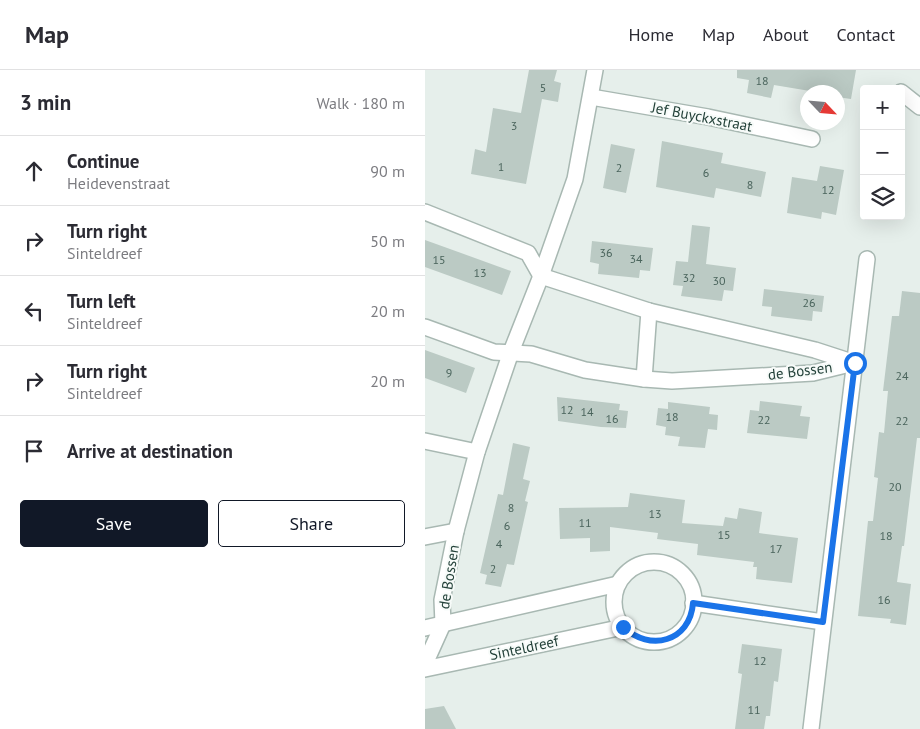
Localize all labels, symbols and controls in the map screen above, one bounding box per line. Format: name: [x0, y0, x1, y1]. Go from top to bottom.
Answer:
text: Map: [25, 19, 69, 50]
text: Home: [628, 23, 674, 46]
text: Map: [702, 23, 735, 46]
text: About: [763, 23, 809, 46]
text: Contact: [837, 23, 895, 46]
house number: 18: [755, 73, 769, 88]
house number: 5: [540, 80, 546, 95]
north arrow: [800, 85, 845, 130]
map controls: [860, 85, 905, 220]
button: +: [860, 85, 905, 130]
text: 3 min: [20, 89, 71, 116]
text: Walk · 180 m: [316, 93, 405, 113]
street label: Jef Buyckxstraat: [649, 97, 754, 136]
house number: 3: [511, 118, 517, 133]
button: −: [860, 130, 905, 175]
text: Continue: [67, 149, 139, 173]
icon: ahead: [20, 157, 48, 185]
house number: 1: [498, 159, 504, 174]
house number: 2: [616, 160, 622, 175]
text: 90 m: [370, 161, 405, 181]
house number: 6: [703, 165, 709, 180]
text: Heidevenstraat: [67, 173, 170, 193]
button: layers: [860, 175, 905, 220]
house number: 8: [747, 177, 753, 192]
house number: 12: [821, 182, 835, 197]
text: Turn right: [67, 219, 147, 243]
icon: right: [20, 227, 48, 255]
text: 50 m: [370, 231, 405, 251]
text: Sinteldreef: [67, 243, 142, 263]
house number: 36: [599, 245, 613, 260]
house number: 34: [629, 251, 643, 266]
house number: 15: [432, 252, 446, 267]
house number: 13: [473, 265, 487, 280]
house number: 32: [682, 270, 696, 285]
house number: 30: [712, 273, 726, 288]
text: Turn left: [67, 289, 136, 313]
house number: 26: [802, 295, 816, 310]
icon: left: [20, 297, 48, 325]
text: 20 m: [370, 301, 405, 321]
text: Sinteldreef: [67, 313, 142, 333]
route start: [844, 352, 867, 375]
street label: de Bossen: [767, 357, 833, 384]
text: Turn right: [67, 359, 147, 383]
house number: 9: [446, 365, 452, 380]
icon: right: [20, 367, 48, 395]
house number: 24: [895, 368, 909, 383]
text: 20 m: [370, 371, 405, 391]
text: Sinteldreef: [67, 383, 142, 403]
house number: 12: [560, 402, 574, 417]
house number: 14: [580, 404, 594, 419]
house number: 18: [665, 409, 679, 424]
house number: 16: [605, 411, 619, 426]
house number: 22: [757, 412, 771, 427]
house number: 22: [895, 413, 909, 428]
icon: arrive: [20, 437, 48, 465]
text: Arrive at destination: [67, 439, 233, 463]
house number: 20: [888, 479, 902, 494]
button: Save: [20, 500, 208, 547]
button: Share: [218, 500, 405, 547]
house number: 8: [508, 500, 514, 515]
house number: 13: [648, 506, 662, 521]
house number: 11: [578, 515, 592, 530]
house number: 6: [504, 518, 510, 533]
house number: 15: [717, 527, 731, 542]
house number: 18: [879, 528, 893, 543]
house number: 4: [496, 536, 503, 551]
house number: 17: [769, 541, 783, 556]
street label: de Bossen: [434, 543, 463, 610]
house number: 2: [490, 561, 496, 576]
house number: 16: [877, 592, 891, 607]
route end: [612, 616, 635, 639]
street label: Sinteldreef: [488, 631, 561, 664]
house number: 12: [753, 653, 767, 668]
house number: 11: [747, 702, 761, 717]

